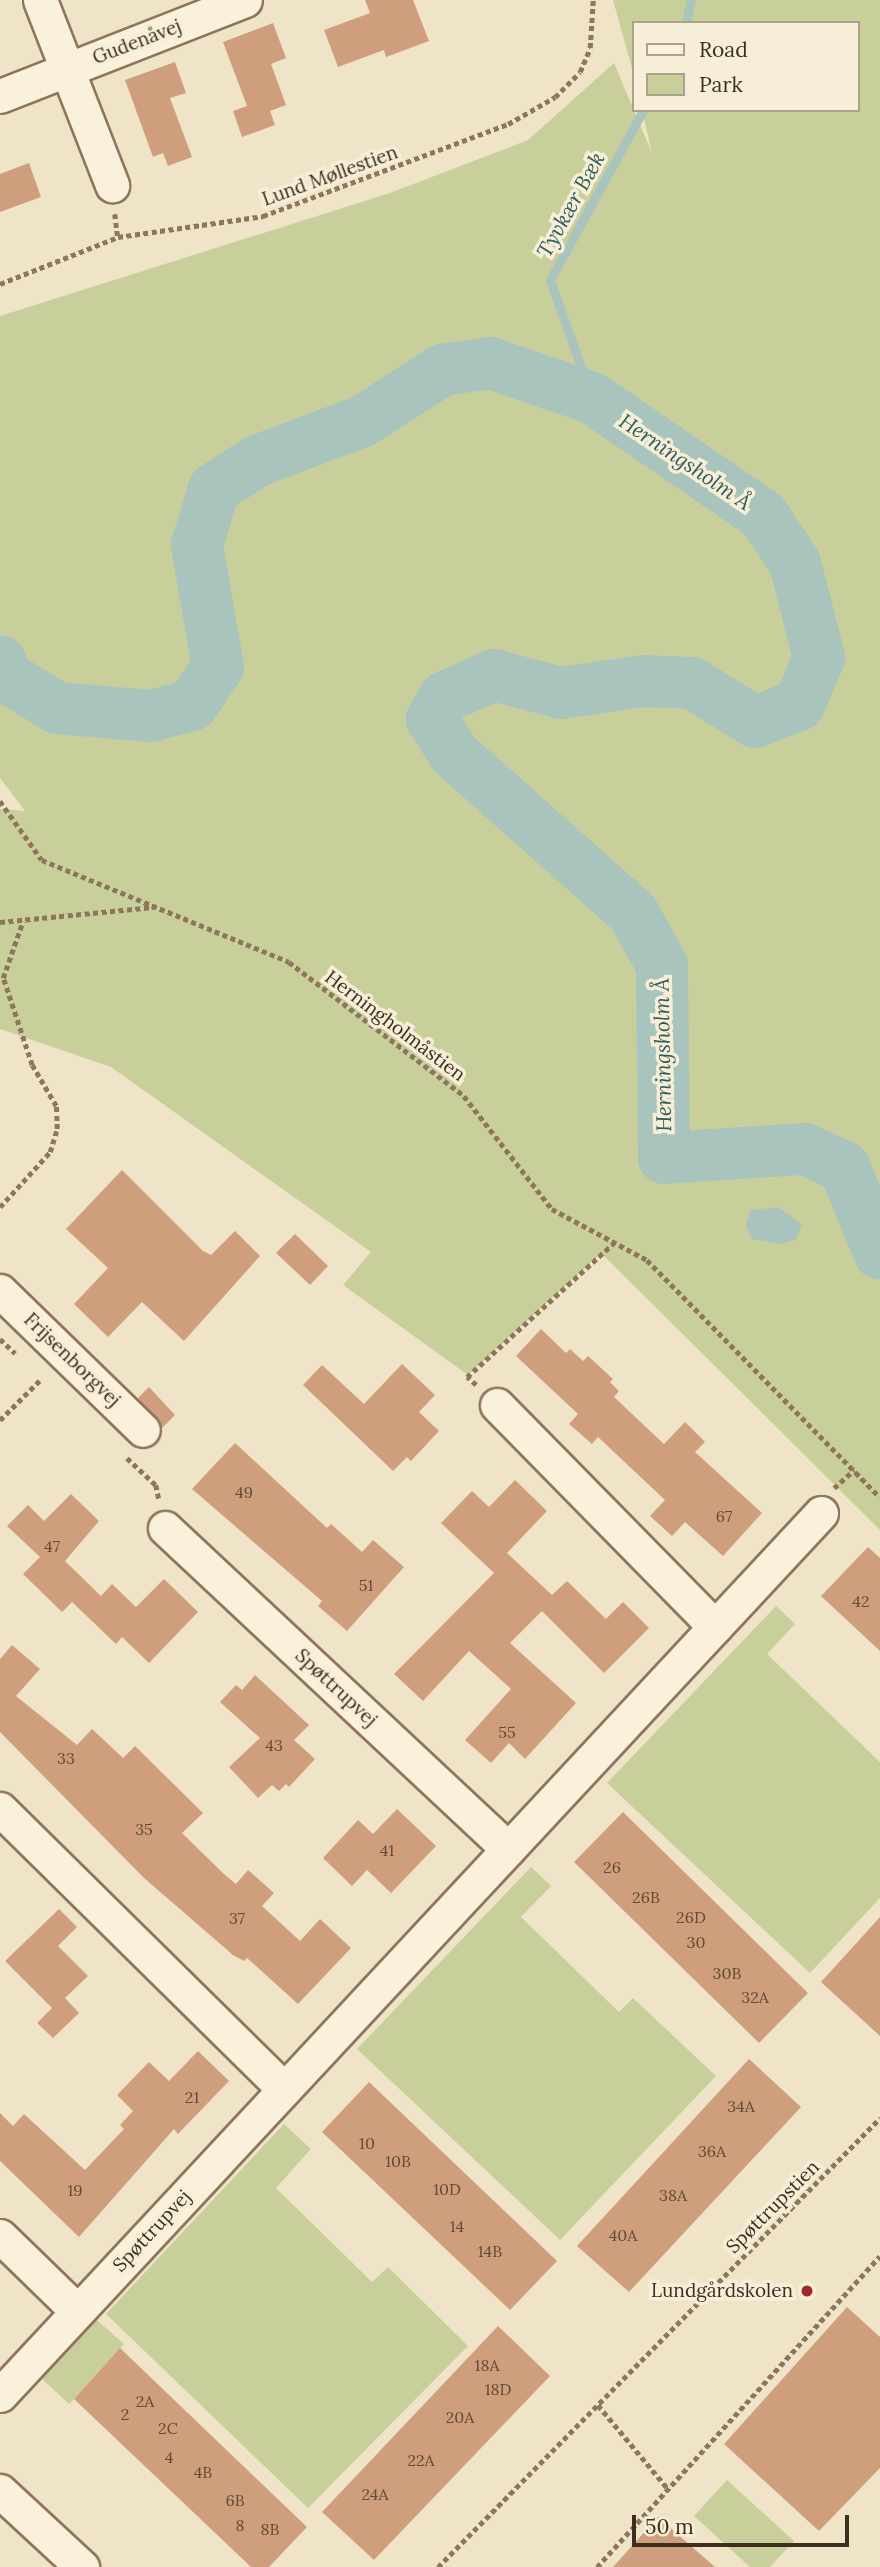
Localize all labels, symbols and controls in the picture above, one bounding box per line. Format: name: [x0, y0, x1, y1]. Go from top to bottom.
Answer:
street label: Gudenåvej: [89, 15, 185, 69]
legend: [632, 21, 859, 112]
text: Road: [699, 36, 748, 63]
text: Park: [699, 71, 743, 98]
street label: Lund Møllestien: [259, 141, 401, 211]
water label: Tyvkær Bæk: [532, 148, 610, 262]
water label: Herningsholm Å: [614, 409, 756, 515]
street label: Herningholmåstien: [320, 966, 470, 1086]
water label: Herningsholm Å: [649, 978, 677, 1132]
street label: Frijsenborgvej: [19, 1308, 125, 1412]
house number: 49: [235, 1482, 253, 1502]
house number: 67: [716, 1506, 732, 1526]
house number: 47: [44, 1536, 60, 1556]
house number: 51: [359, 1575, 373, 1595]
house number: 42: [852, 1591, 870, 1611]
street label: Spøttrupvej: [290, 1644, 382, 1732]
house number: 55: [498, 1722, 516, 1742]
house number: 43: [265, 1735, 283, 1755]
house number: 33: [57, 1748, 75, 1768]
house number: 35: [135, 1819, 153, 1839]
house number: 41: [380, 1840, 394, 1860]
house number: 26: [603, 1857, 621, 1877]
house number: 26B: [632, 1887, 660, 1907]
house number: 26D: [676, 1907, 706, 1927]
house number: 37: [229, 1908, 245, 1928]
house number: 30: [687, 1932, 705, 1952]
house number: 30B: [713, 1963, 741, 1983]
house number: 32A: [741, 1987, 769, 2007]
house number: 21: [185, 2087, 199, 2107]
house number: 34A: [727, 2096, 755, 2116]
house number: 10: [359, 2133, 375, 2153]
house number: 36A: [698, 2141, 726, 2161]
house number: 10B: [385, 2151, 411, 2171]
street label: Spøttrupstien: [722, 2156, 824, 2258]
house number: 10D: [433, 2179, 461, 2199]
house number: 19: [67, 2180, 83, 2200]
street label: Spøttrupvej: [108, 2185, 196, 2277]
house number: 38A: [659, 2185, 687, 2205]
house number: 14: [450, 2216, 464, 2236]
house number: 40A: [609, 2225, 637, 2245]
house number: 14B: [478, 2241, 502, 2261]
place label: Lundgårdskolen: [651, 2280, 793, 2302]
marker: Lundgårdskolen: [799, 2283, 815, 2299]
house number: 18A: [475, 2355, 499, 2375]
house number: 18D: [485, 2379, 511, 2399]
house number: 2A: [136, 2391, 154, 2411]
house number: 2: [121, 2404, 129, 2424]
house number: 20A: [446, 2407, 474, 2427]
house number: 2C: [158, 2418, 178, 2438]
house number: 4: [165, 2447, 173, 2467]
house number: 22A: [407, 2450, 435, 2470]
house number: 4B: [194, 2462, 212, 2482]
house number: 24A: [362, 2484, 388, 2504]
house number: 6B: [225, 2490, 245, 2510]
scale bar: [635, 2500, 852, 2544]
text: 50 m: [645, 2513, 694, 2540]
house number: 8: [236, 2515, 244, 2535]
house number: 8B: [261, 2519, 279, 2539]

